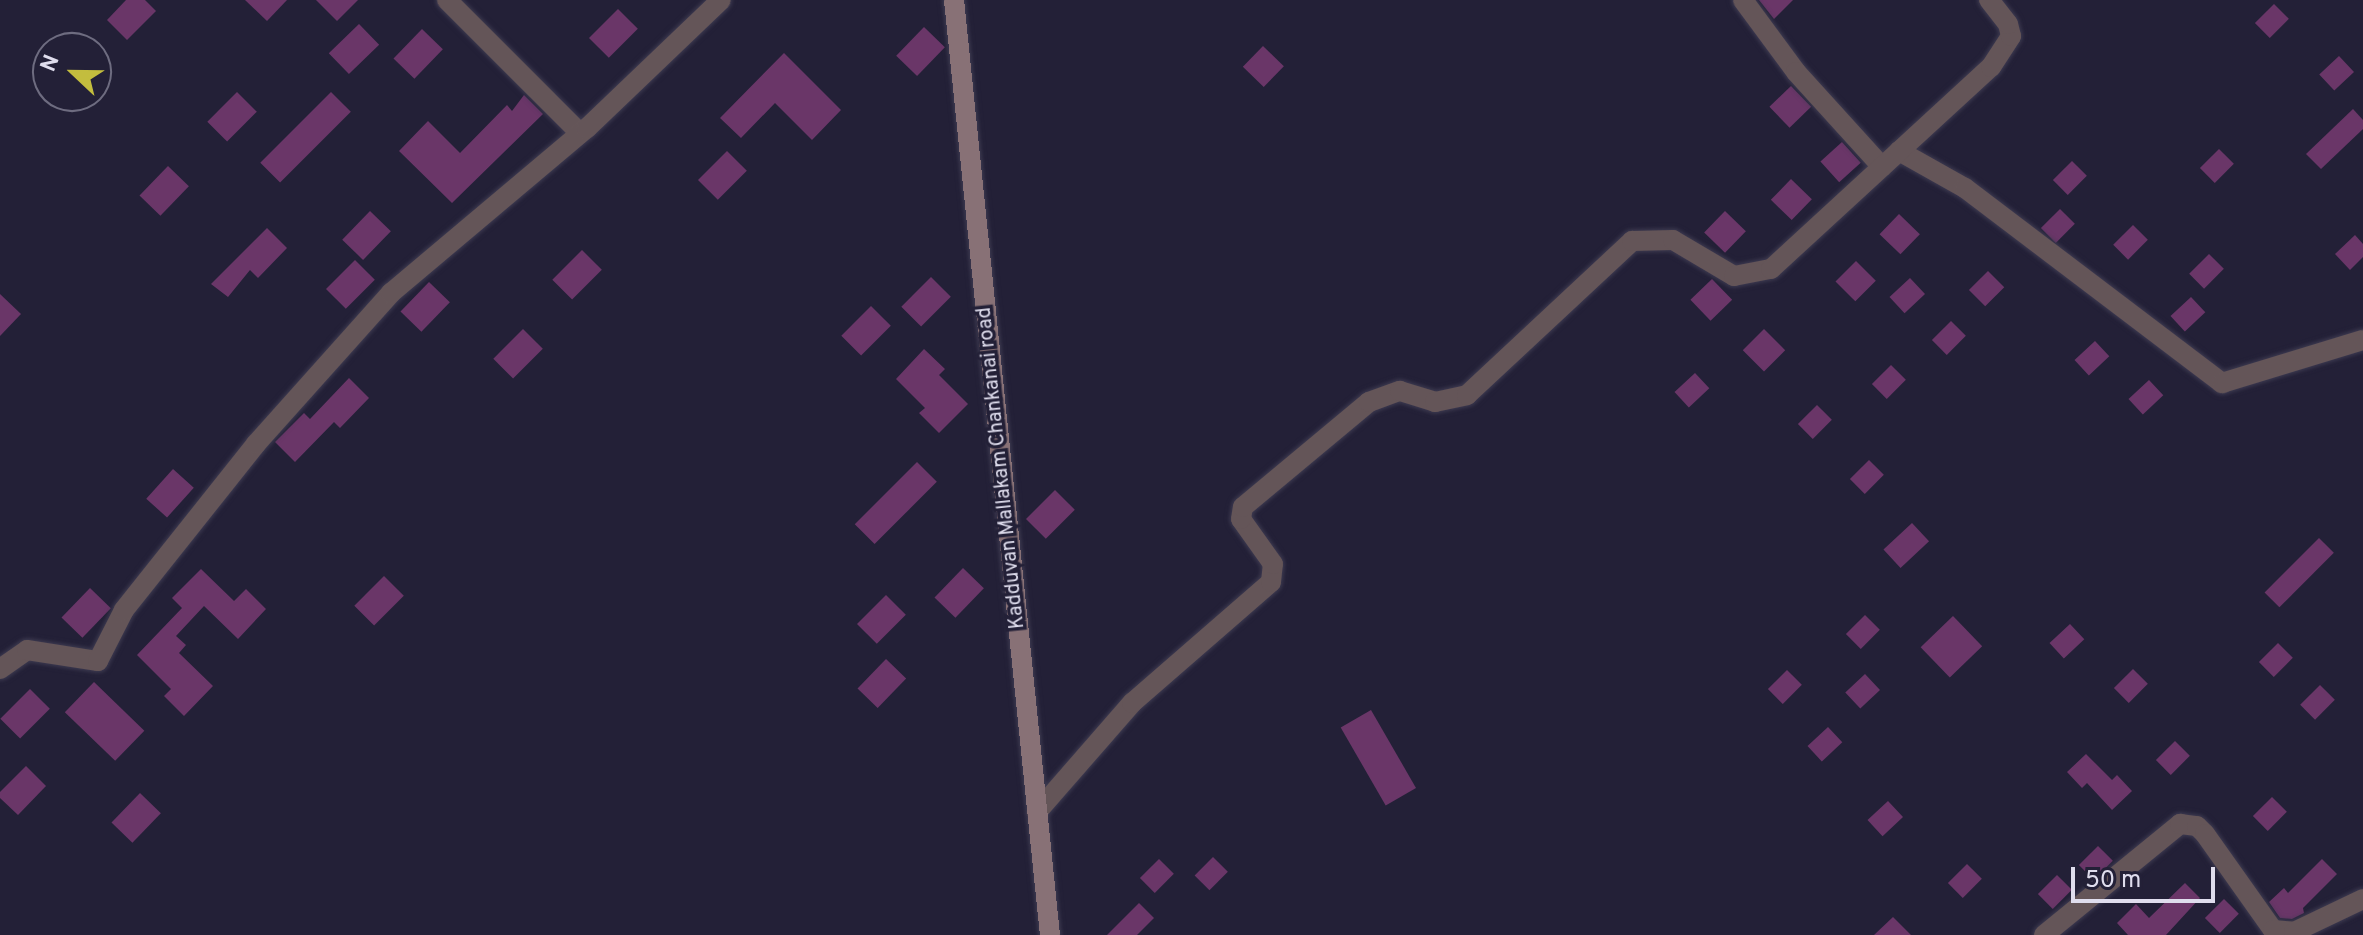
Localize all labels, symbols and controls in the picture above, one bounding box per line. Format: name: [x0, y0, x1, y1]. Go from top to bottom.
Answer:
north arrow: [32, 32, 112, 112]
text: N: [36, 51, 67, 76]
street label: Kadduvan Mallakam Chankanai road: [973, 306, 1031, 630]
scale bar: [2075, 851, 2219, 901]
text: 50 m: [2085, 866, 2141, 896]

